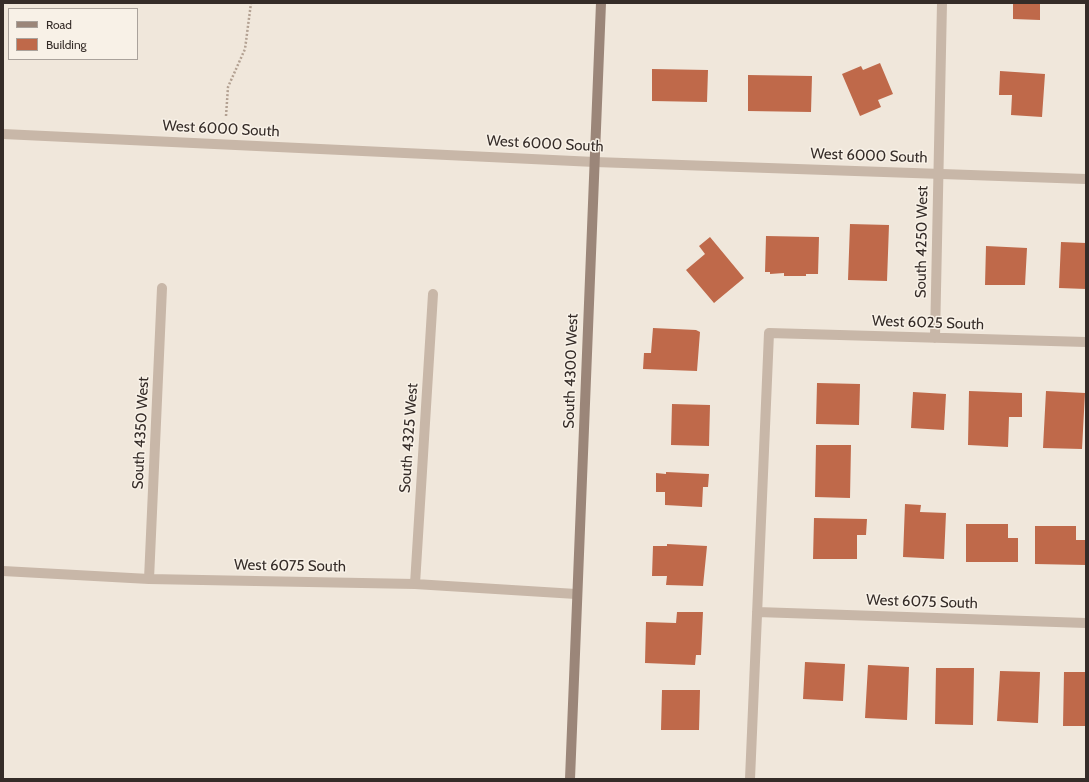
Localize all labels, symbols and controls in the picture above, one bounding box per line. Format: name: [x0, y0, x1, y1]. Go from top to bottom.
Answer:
legend: [8, 8, 138, 60]
text: Road: [46, 17, 72, 32]
text: Building: [46, 37, 87, 52]
street label: West 6000 South: [162, 117, 280, 141]
street label: West 6000 South: [486, 132, 604, 156]
street label: West 6000 South: [810, 145, 928, 167]
street label: South 4250 West: [912, 186, 932, 298]
street label: West 6025 South: [872, 312, 984, 334]
street label: South 4300 West: [560, 313, 582, 429]
street label: South 4350 West: [129, 376, 153, 490]
street label: South 4325 West: [396, 382, 422, 494]
street label: West 6075 South: [234, 556, 346, 576]
street label: West 6075 South: [866, 591, 978, 613]

